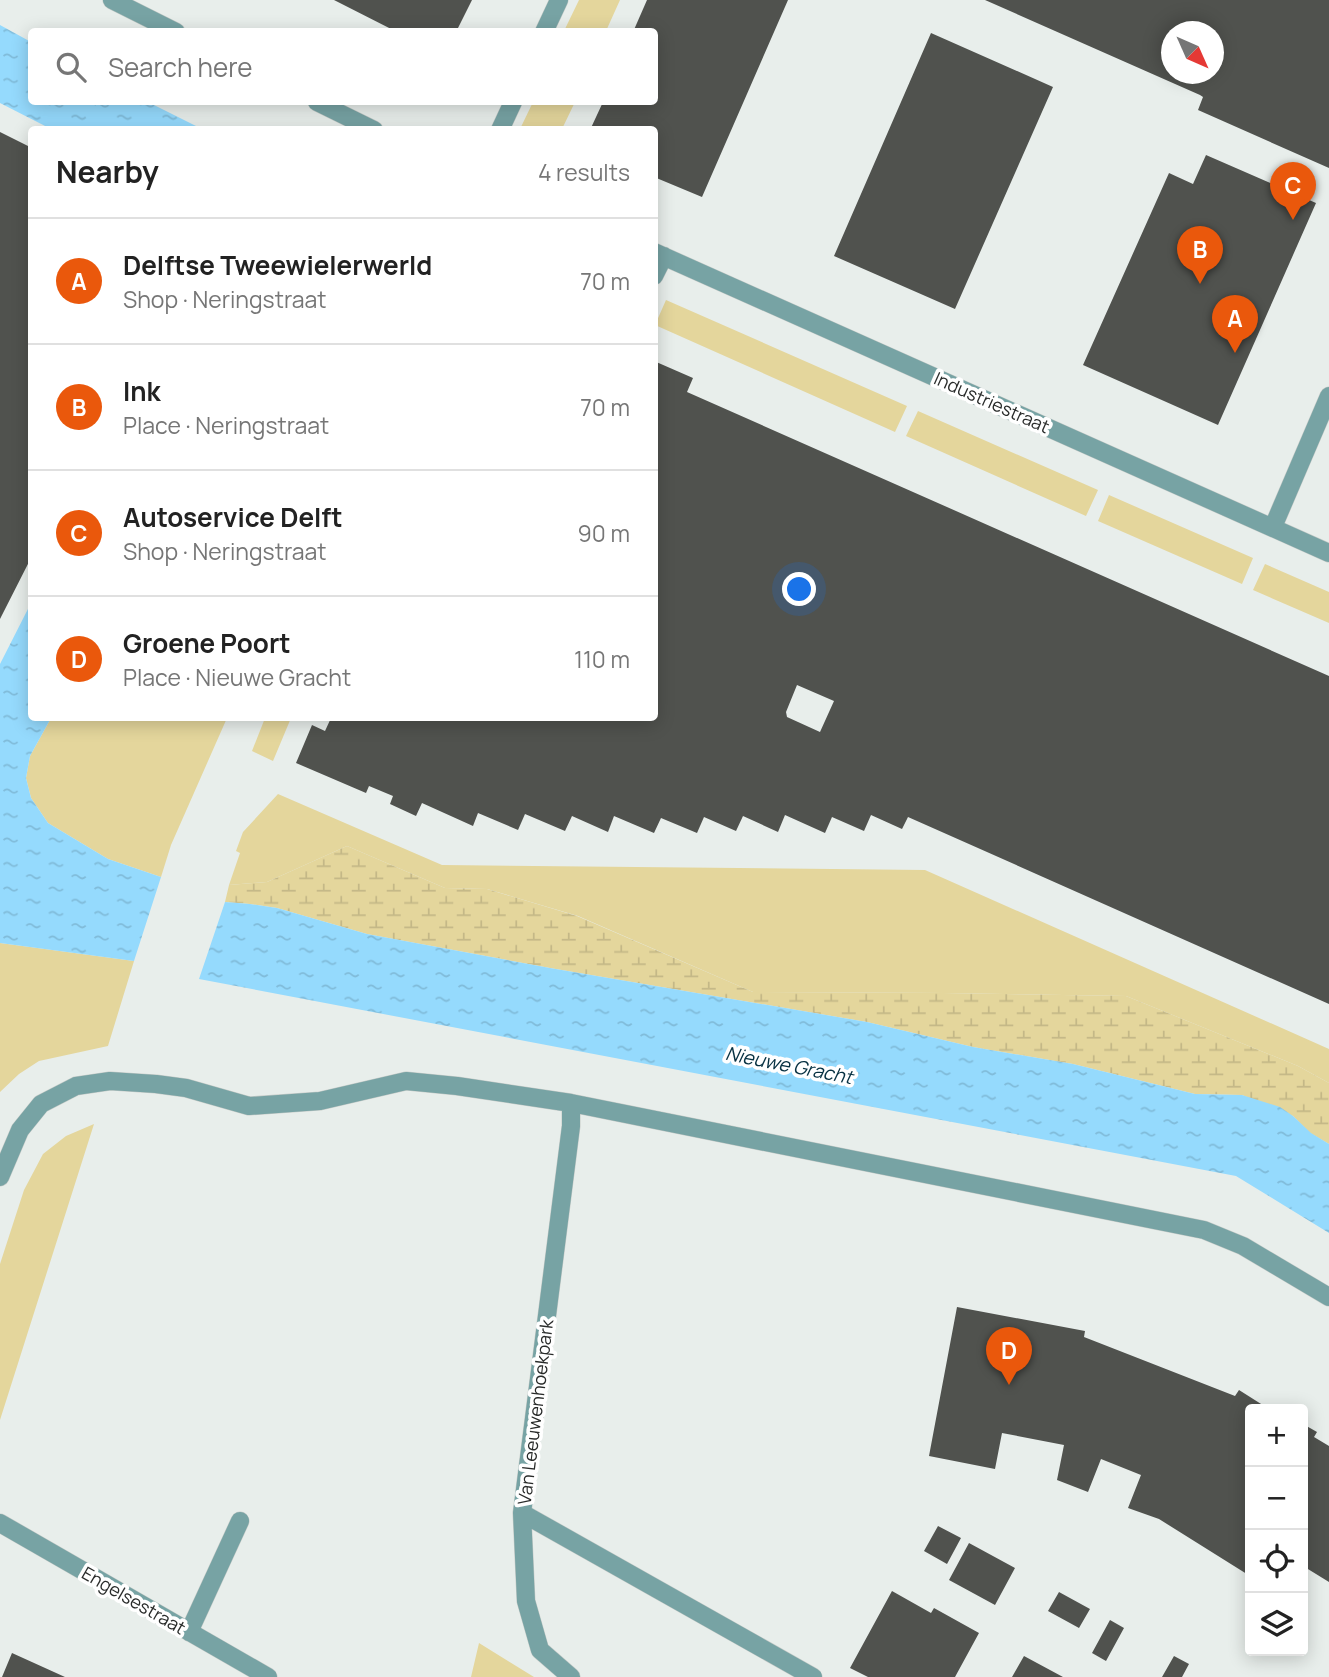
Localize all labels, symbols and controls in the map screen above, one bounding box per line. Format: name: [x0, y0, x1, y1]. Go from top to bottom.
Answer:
north arrow: [1161, 21, 1224, 84]
search box: [28, 28, 658, 105]
icon: search: [52, 48, 90, 86]
text: Search here: [108, 49, 253, 85]
text: Nearby: [56, 151, 159, 192]
text: 4 results: [538, 156, 630, 188]
pin: C: [1270, 162, 1316, 220]
pin: B: [1177, 226, 1223, 284]
text: Delftse Tweewielerwerld: [123, 247, 432, 283]
text: A: [71, 265, 87, 297]
text: 70 m: [580, 265, 630, 297]
text: Shop · Neringstraat: [123, 283, 326, 315]
pin: A: [1212, 295, 1258, 353]
street label: Industriestraat: [930, 366, 1054, 438]
text: Ink: [123, 373, 161, 409]
text: B: [72, 391, 86, 423]
text: 70 m: [580, 391, 630, 423]
text: Place · Neringstraat: [123, 409, 329, 441]
text: Autoservice Delft: [123, 499, 342, 535]
text: C: [71, 517, 88, 549]
text: 90 m: [578, 517, 630, 549]
text: Shop · Neringstraat: [123, 535, 326, 567]
your location: [782, 572, 816, 606]
text: Groene Poort: [123, 625, 291, 661]
text: D: [71, 643, 87, 675]
text: 110 m: [574, 643, 630, 675]
text: Place · Nieuwe Gracht: [123, 661, 351, 693]
water label: Nieuwe Gracht: [723, 1040, 857, 1091]
street label: Van Leeuwenhoekpark: [512, 1317, 558, 1506]
pin: D: [986, 1327, 1032, 1385]
map controls: [1245, 1404, 1308, 1656]
button: +: [1245, 1404, 1308, 1467]
button: −: [1245, 1467, 1308, 1530]
button: locate: [1245, 1530, 1308, 1593]
street label: Engelsestraat: [78, 1561, 190, 1639]
button: layers: [1245, 1593, 1308, 1656]

